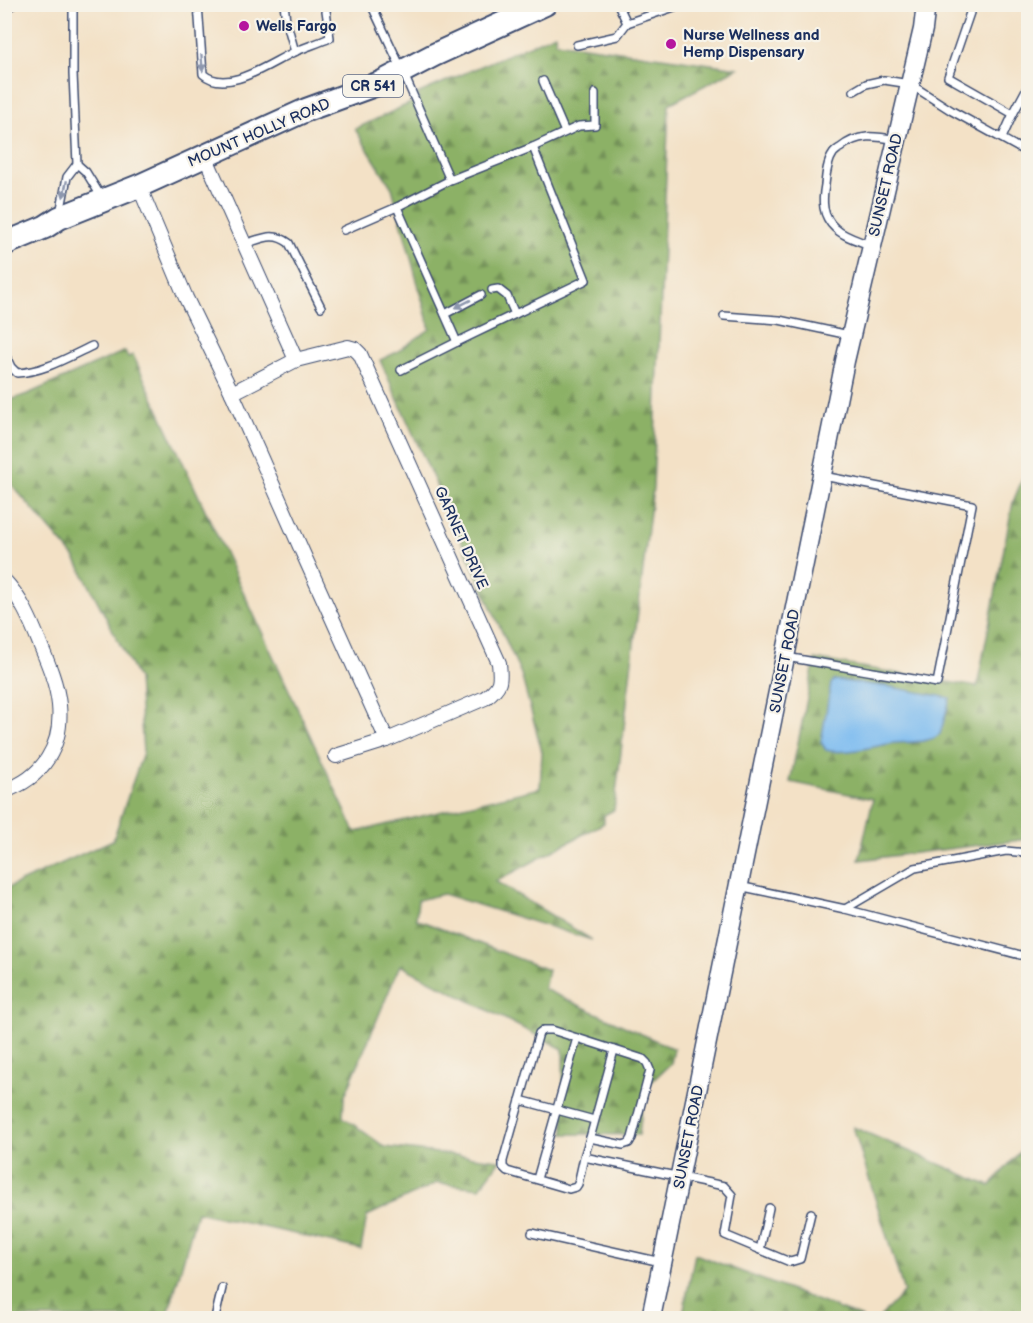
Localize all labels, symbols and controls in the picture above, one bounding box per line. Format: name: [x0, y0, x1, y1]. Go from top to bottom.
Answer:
place label: Wells Fargo: [256, 17, 337, 36]
marker: Wells Fargo: [237, 19, 251, 33]
place label: Nurse Wellness and Hemp Dispensary: [683, 26, 820, 62]
marker: Nurse Wellness and Hemp Dispensary: [664, 37, 678, 51]
one-way arrow: [197, 53, 207, 72]
road number: CR 541: [343, 75, 403, 97]
street label: MOUNT HOLLY ROAD: [185, 94, 333, 172]
street label: SUNSET ROAD: [865, 132, 907, 238]
one-way arrow: [60, 180, 69, 199]
one-way arrow: [454, 299, 471, 309]
street label: GARNET DRIVE: [430, 484, 492, 592]
street label: SUNSET ROAD: [766, 608, 804, 714]
street label: SUNSET ROAD: [670, 1084, 708, 1190]

